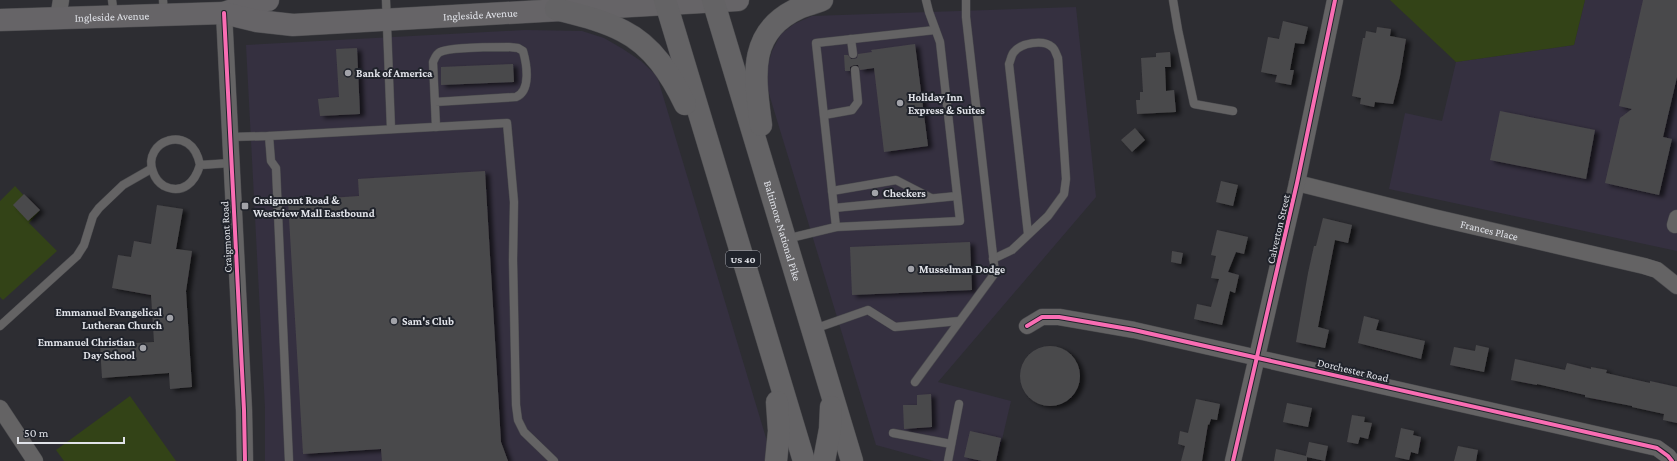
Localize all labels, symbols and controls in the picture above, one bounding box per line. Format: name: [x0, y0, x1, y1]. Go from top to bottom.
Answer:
street label: Ingleside Avenue: [443, 6, 518, 23]
street label: Ingleside Avenue: [74, 9, 150, 24]
place label: Bank of America: [356, 67, 433, 79]
marker: Bank of America: [343, 68, 353, 78]
place label: Holiday Inn Express & Suites: [908, 91, 985, 116]
marker: Holiday Inn Express & Suites: [895, 98, 905, 108]
street label: Baltimore National Pike: [762, 179, 803, 282]
place label: Checkers: [883, 187, 926, 199]
marker: Checkers: [870, 188, 880, 198]
street label: Calverton Street: [1264, 193, 1292, 265]
place label: Craigmont Road & Westview Mall Eastbound: [252, 194, 375, 219]
street label: Craigmont Road: [218, 201, 235, 273]
marker: Craigmont Road & Westview Mall Eastbound: [240, 201, 250, 211]
street label: Frances Place: [1459, 218, 1519, 243]
road number: US 40: [726, 251, 760, 267]
place label: Musselman Dodge: [919, 263, 1005, 275]
marker: Musselman Dodge: [906, 264, 916, 274]
place label: Emmanuel Evangelical Lutheran Church: [55, 306, 163, 331]
marker: Emmanuel Evangelical Lutheran Church: [165, 313, 175, 323]
place label: Sam's Club: [402, 315, 454, 327]
marker: Sam's Club: [389, 316, 399, 326]
place label: Emmanuel Christian Day School: [38, 336, 136, 361]
marker: Emmanuel Christian Day School: [138, 343, 148, 353]
street label: Dorchester Road: [1316, 356, 1390, 384]
scale bar: [18, 419, 124, 445]
text: 50 m: [24, 426, 49, 440]

